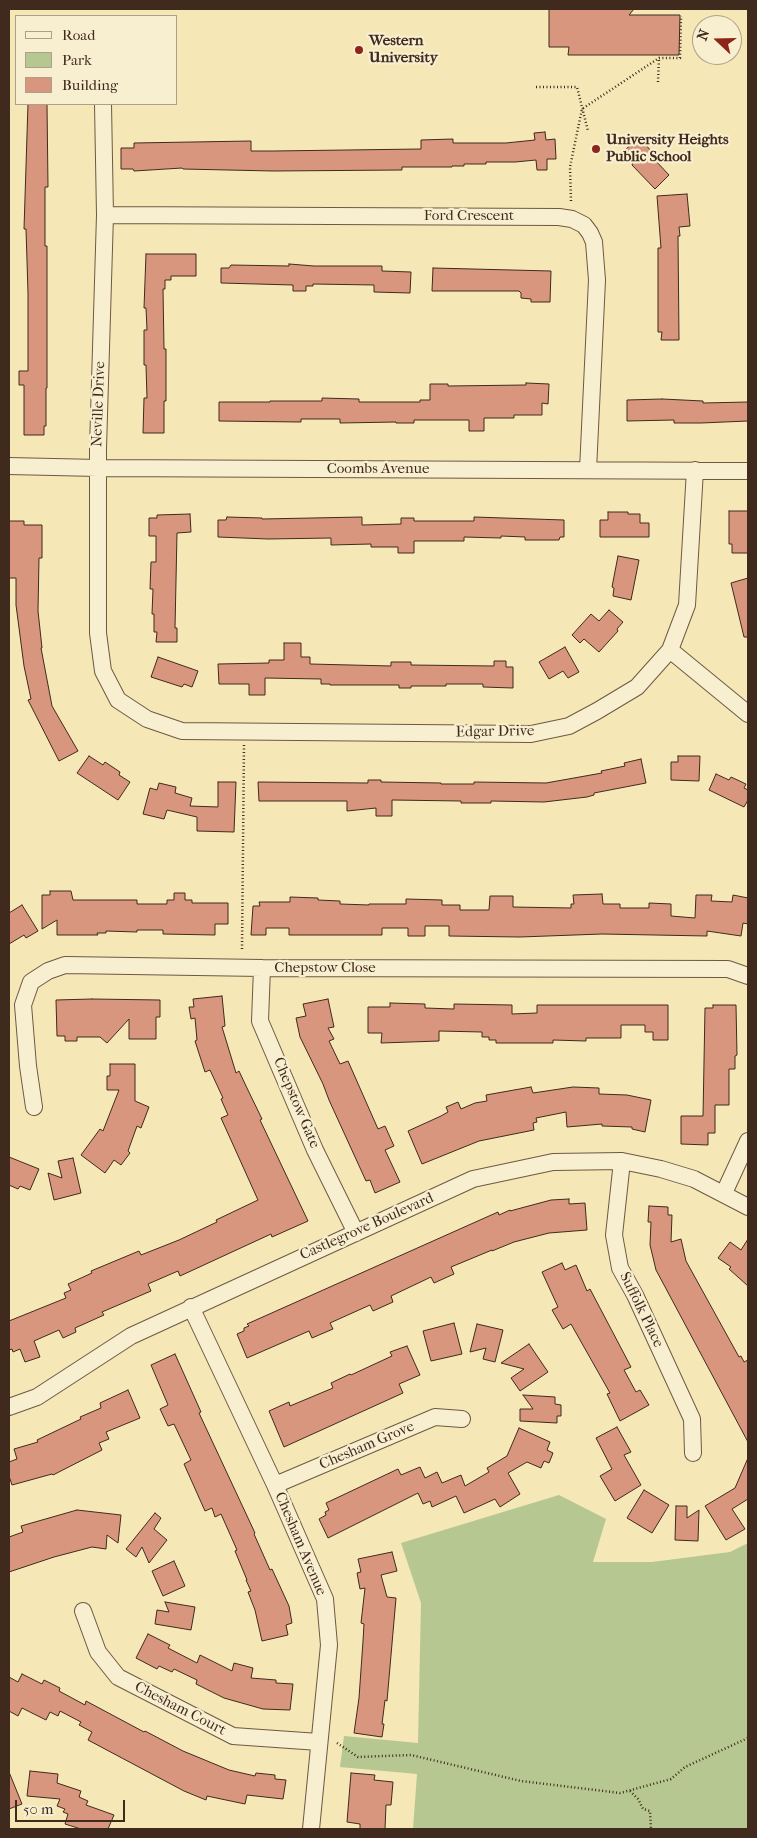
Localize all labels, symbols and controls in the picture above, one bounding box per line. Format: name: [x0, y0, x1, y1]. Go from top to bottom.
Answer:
legend: [15, 15, 178, 105]
north arrow: [692, 15, 742, 65]
text: Road: [62, 26, 95, 44]
text: N: [694, 27, 713, 43]
place label: Western University: [369, 32, 438, 67]
marker: Western University: [353, 44, 365, 56]
text: Park: [62, 51, 92, 69]
text: Building: [62, 76, 118, 94]
place label: University Heights Public School: [606, 131, 729, 166]
marker: University Heights Public School: [590, 143, 602, 155]
street label: Ford Crescent: [424, 207, 514, 225]
street label: Neville Drive: [89, 361, 109, 447]
street label: Coombs Avenue: [327, 460, 429, 478]
street label: Edgar Drive: [456, 722, 534, 742]
street label: Chepstow Close: [274, 959, 376, 977]
street label: Chepstow Gate: [269, 1055, 323, 1151]
street label: Castlegrove Boulevard: [297, 1189, 437, 1265]
street label: Suffolk Place: [615, 1269, 667, 1351]
street label: Chesham Grove: [317, 1418, 417, 1474]
street label: Chesham Avenue: [270, 1489, 330, 1599]
street label: Chesham Court: [131, 1678, 229, 1740]
scale bar: [18, 1790, 128, 1822]
text: 50 m: [23, 1800, 53, 1818]

